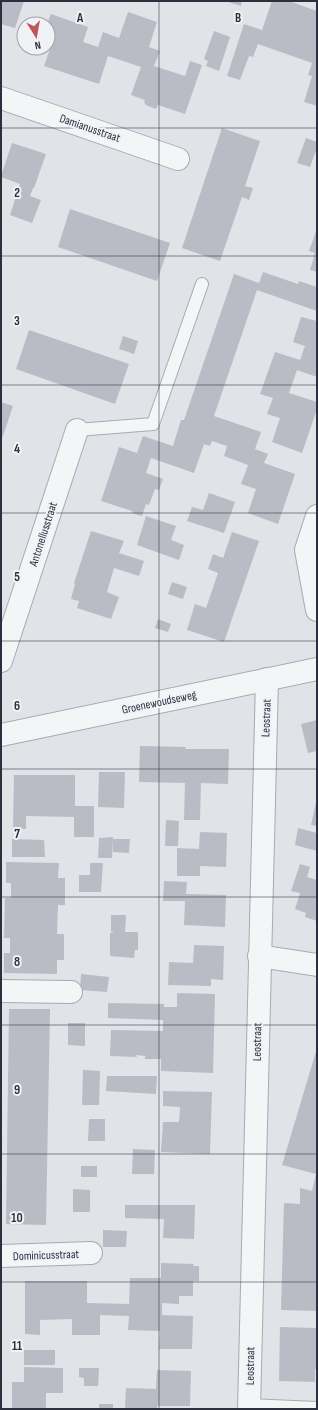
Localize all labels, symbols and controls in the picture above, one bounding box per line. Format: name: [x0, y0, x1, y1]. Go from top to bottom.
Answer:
text: A: [76, 10, 84, 26]
text: B: [235, 10, 241, 26]
north arrow: [16, 16, 56, 56]
text: N: [34, 38, 42, 52]
street label: Damianusstraat: [57, 111, 123, 146]
text: 2: [14, 185, 20, 201]
text: 3: [14, 313, 20, 329]
text: 4: [14, 441, 20, 457]
street label: Antonellusstraat: [26, 500, 61, 569]
text: 5: [14, 569, 20, 585]
street label: Groenewoudseweg: [120, 687, 198, 718]
text: 6: [14, 698, 20, 714]
street label: Leostraat: [258, 698, 275, 737]
text: 7: [14, 826, 20, 842]
text: 8: [14, 954, 20, 970]
street label: Leostraat: [250, 1022, 265, 1061]
text: 9: [14, 1082, 20, 1098]
text: 10: [11, 1210, 23, 1226]
street label: Dominicusstraat: [13, 1247, 80, 1264]
text: 11: [12, 1338, 22, 1354]
street label: Leostraat: [243, 1346, 258, 1385]

